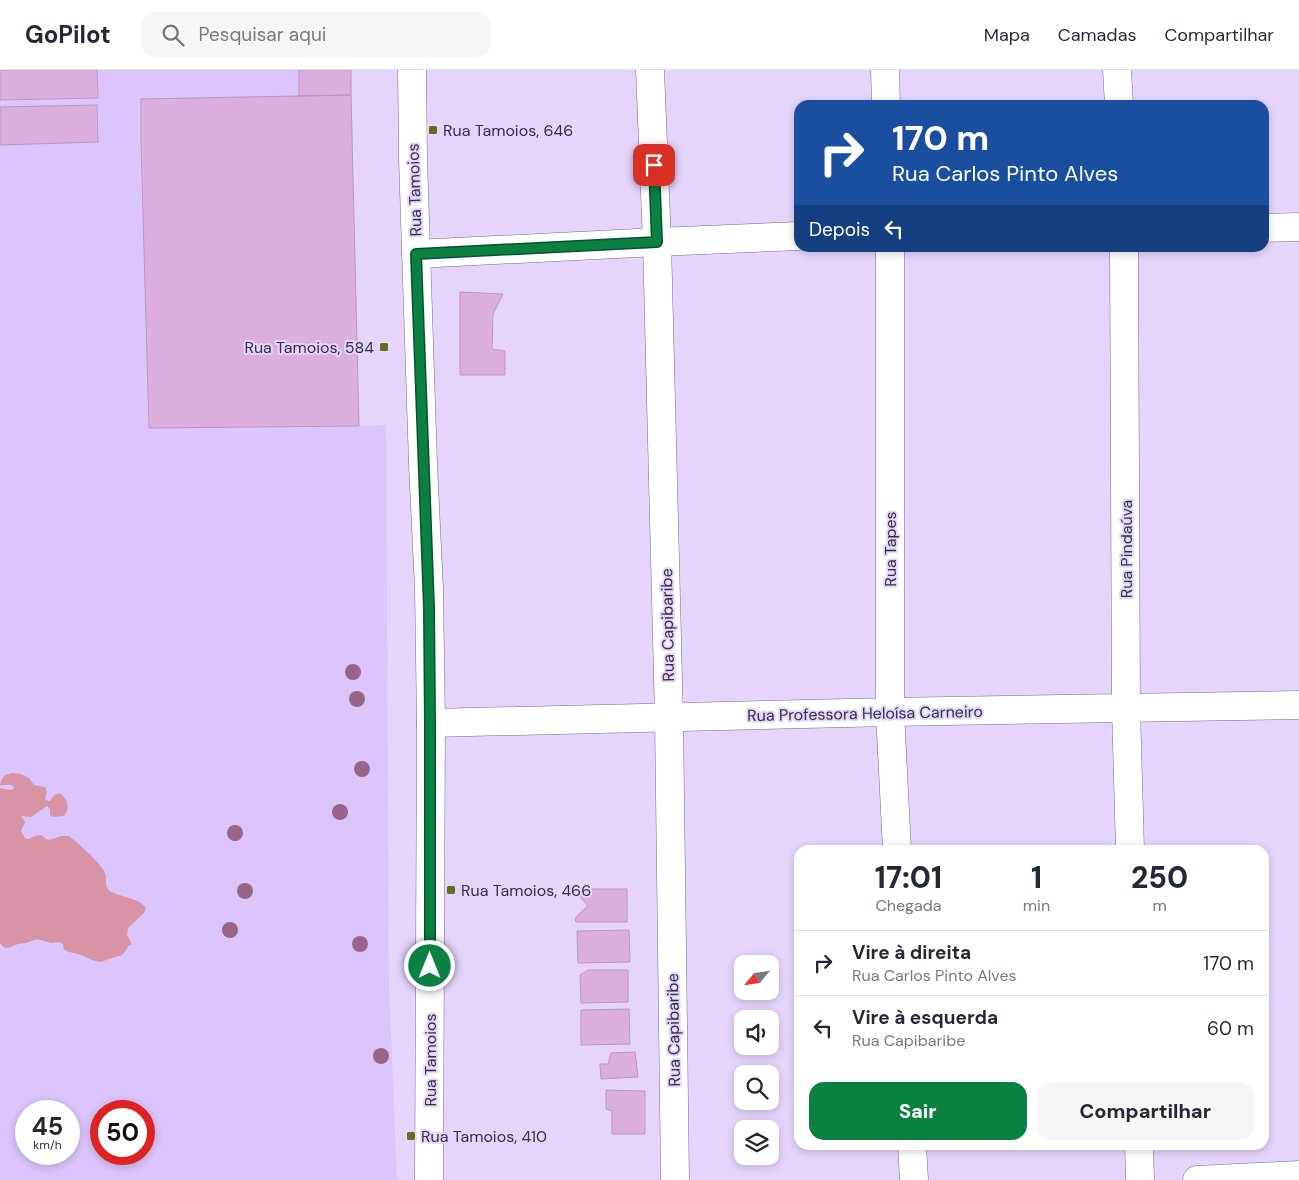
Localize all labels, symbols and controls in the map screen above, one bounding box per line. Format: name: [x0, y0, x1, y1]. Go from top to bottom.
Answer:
search box: [141, 12, 491, 57]
text: GoPilot: [25, 19, 111, 50]
icon: search: [159, 21, 187, 49]
text: Pesquisar aqui: [199, 22, 326, 47]
text: Mapa: [984, 23, 1030, 47]
text: Camadas: [1058, 23, 1136, 47]
text: Compartilhar: [1164, 23, 1274, 47]
text: 170 m: [892, 115, 989, 161]
place label: Rua Tamoios, 646: [443, 120, 573, 141]
icon: right: [809, 120, 874, 185]
marker: Rua Tamoios, 646: [427, 124, 439, 136]
street label: Rua Tamoios: [402, 143, 427, 237]
pin: [633, 144, 675, 186]
icon: arrive: [640, 151, 668, 179]
text: Rua Carlos Pinto Alves: [892, 159, 1118, 188]
icon: left: [880, 215, 908, 243]
text: Depois: [809, 217, 870, 242]
place label: Rua Tamoios, 584: [244, 337, 374, 358]
marker: Rua Tamoios, 584: [378, 341, 390, 353]
street label: Rua Pindaúva: [1116, 500, 1137, 598]
street label: Rua Tapes: [880, 511, 901, 587]
street label: Rua Capibaribe: [656, 568, 679, 682]
street label: Rua Professora Heloísa Carneiro: [747, 701, 983, 726]
text: 17:01: [875, 858, 942, 897]
text: 1: [1031, 858, 1042, 897]
text: 250: [1131, 858, 1188, 897]
place label: Rua Tamoios, 466: [461, 880, 591, 901]
marker: Rua Tamoios, 466: [445, 884, 457, 896]
text: Chegada: [875, 895, 941, 916]
text: min: [1023, 895, 1050, 916]
text: m: [1152, 895, 1167, 916]
position arrow: [403, 939, 455, 991]
text: Vire à direita: [852, 940, 971, 965]
icon: right: [809, 949, 837, 977]
text: 170 m: [1203, 951, 1254, 976]
north arrow: [734, 955, 779, 1000]
map controls: [734, 955, 779, 1165]
text: Rua Carlos Pinto Alves: [852, 965, 1017, 986]
street label: Rua Capibaribe: [662, 973, 685, 1087]
text: Vire à esquerda: [852, 1005, 998, 1030]
button: sound: [734, 1010, 779, 1055]
street label: Rua Tamoios: [420, 1013, 441, 1107]
icon: left: [809, 1014, 837, 1042]
text: 60 m: [1207, 1016, 1254, 1041]
text: Rua Capibaribe: [852, 1030, 965, 1051]
button: search: [734, 1065, 779, 1110]
button: Sair: [809, 1082, 1027, 1140]
button: Compartilhar: [1037, 1082, 1254, 1140]
speed limit sign: 50: [90, 1100, 155, 1165]
text: 45: [32, 1110, 63, 1143]
button: layers: [734, 1120, 779, 1165]
place label: Rua Tamoios, 410: [421, 1126, 547, 1147]
marker: Rua Tamoios, 410: [405, 1130, 417, 1142]
text: km/h: [33, 1137, 62, 1153]

